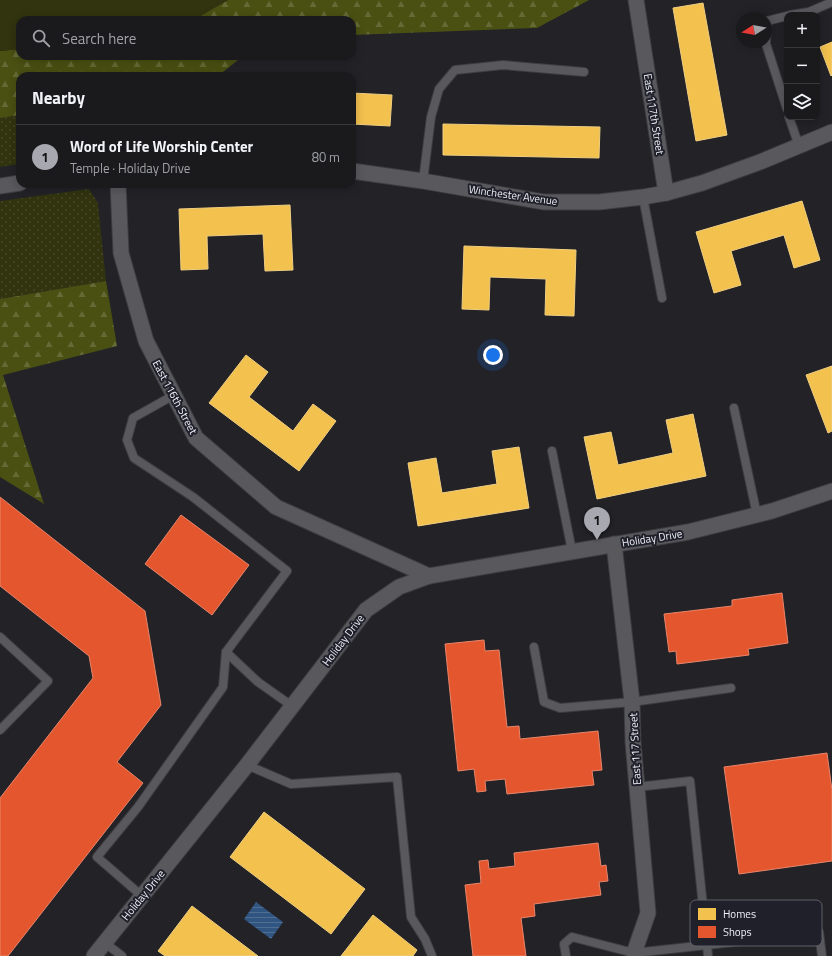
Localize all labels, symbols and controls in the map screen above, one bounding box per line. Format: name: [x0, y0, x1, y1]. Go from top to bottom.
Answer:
north arrow: [736, 12, 772, 48]
map controls: [784, 12, 820, 120]
button: +: [784, 12, 820, 48]
search box: [16, 16, 356, 60]
icon: search: [30, 27, 52, 49]
text: Search here: [62, 27, 136, 50]
button: −: [784, 48, 820, 84]
street label: East 117th Street: [640, 72, 668, 156]
button: layers: [784, 84, 820, 120]
text: Nearby: [32, 85, 85, 111]
text: Word of Life Worship Center: [70, 135, 253, 158]
text: 1: [41, 147, 49, 167]
text: 80 m: [312, 147, 340, 167]
text: Temple · Holiday Drive: [70, 158, 190, 178]
street label: Winchester Avenue: [468, 181, 559, 209]
your location: [483, 345, 503, 365]
street label: East 116th Street: [149, 357, 201, 437]
pin: 1: [584, 507, 610, 540]
street label: Holiday Drive: [621, 525, 684, 551]
street label: Holiday Drive: [318, 610, 368, 669]
street label: East 117 Street: [625, 712, 645, 785]
street label: Holiday Drive: [118, 866, 169, 924]
legend: [690, 900, 822, 946]
text: Homes: [723, 906, 756, 922]
text: Shops: [723, 924, 752, 940]

